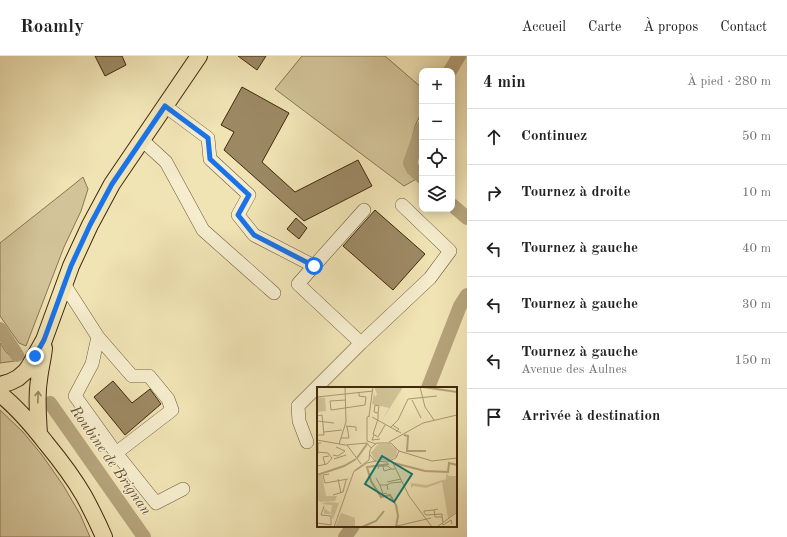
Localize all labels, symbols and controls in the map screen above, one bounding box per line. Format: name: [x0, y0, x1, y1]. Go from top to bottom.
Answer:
text: Roamly: [20, 18, 84, 37]
text: Accueil: [522, 20, 566, 34]
text: Carte: [588, 20, 621, 34]
text: À propos: [643, 20, 698, 34]
text: Contact: [720, 20, 767, 34]
map controls: [419, 68, 455, 212]
button: +: [419, 68, 455, 104]
text: 4 min: [483, 74, 526, 91]
text: À pied · 280 m: [687, 75, 771, 88]
button: −: [419, 104, 455, 140]
icon: ahead: [483, 126, 505, 148]
text: Continuez: [521, 129, 587, 144]
text: 50 m: [742, 130, 771, 143]
button: locate: [419, 140, 455, 176]
button: layers: [419, 176, 455, 212]
icon: right: [483, 182, 505, 204]
text: Tournez à droite: [521, 185, 631, 200]
text: 10 m: [742, 186, 771, 199]
icon: left: [483, 238, 505, 260]
text: Tournez à gauche: [521, 241, 638, 256]
text: 40 m: [742, 242, 771, 255]
route start: [305, 257, 323, 275]
icon: left: [483, 294, 505, 316]
text: Tournez à gauche: [521, 297, 638, 312]
text: 30 m: [742, 298, 771, 311]
text: Tournez à gauche: [521, 345, 638, 360]
route end: [26, 347, 44, 365]
icon: left: [483, 350, 505, 372]
text: 150 m: [734, 354, 771, 367]
text: Avenue des Aulnes: [521, 363, 627, 376]
inset map: [317, 387, 457, 527]
one-way arrow: [34, 391, 42, 404]
water label: Roubine de Brignan: [66, 403, 153, 519]
icon: arrive: [483, 406, 505, 428]
text: Arrivée à destination: [521, 409, 660, 424]

